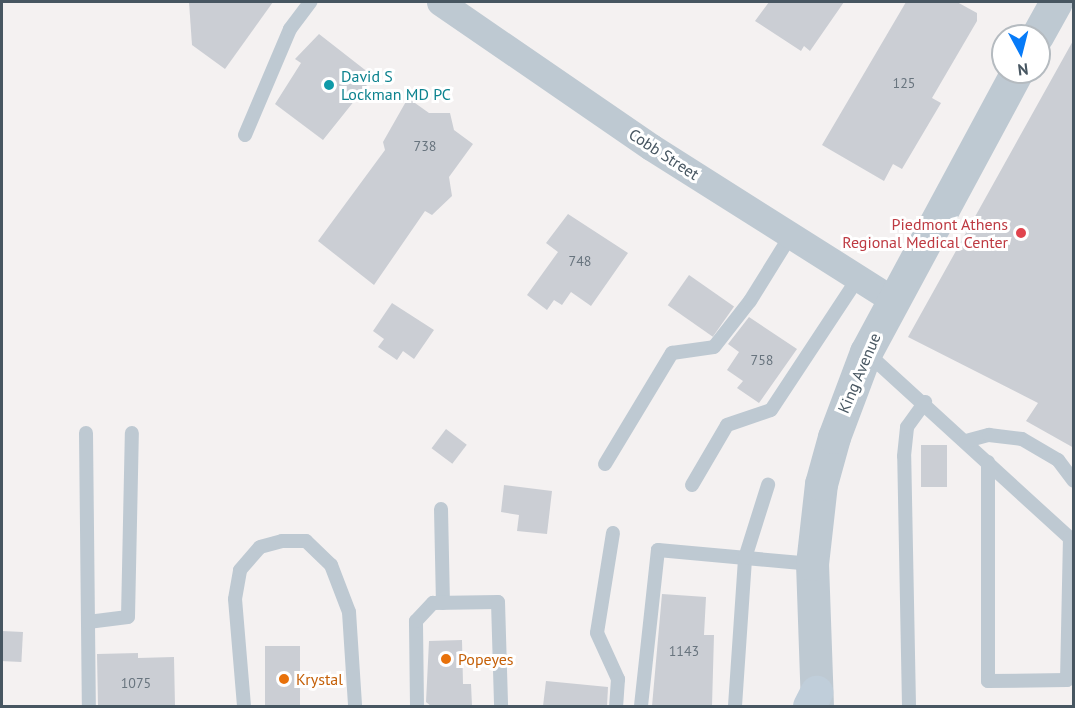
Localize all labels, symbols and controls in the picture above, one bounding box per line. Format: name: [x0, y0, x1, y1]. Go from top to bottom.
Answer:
north arrow: [991, 24, 1051, 84]
text: N: [1017, 59, 1029, 80]
place label: David S Lockman MD PC: [341, 66, 451, 104]
house number: 125: [893, 75, 915, 91]
marker: David S Lockman MD PC: [322, 78, 336, 92]
street label: Cobb Street: [625, 124, 703, 184]
house number: 738: [414, 138, 436, 154]
place label: Piedmont Athens Regional Medical Center: [842, 214, 1008, 252]
marker: Piedmont Athens Regional Medical Center: [1012, 224, 1030, 242]
house number: 748: [569, 253, 591, 269]
street label: King Avenue: [833, 330, 885, 416]
house number: 758: [751, 352, 773, 368]
house number: 1143: [669, 643, 699, 659]
place label: Popeyes: [458, 649, 514, 669]
marker: Popeyes: [439, 652, 453, 666]
place label: Krystal: [296, 669, 343, 689]
marker: Krystal: [277, 672, 291, 686]
house number: 1075: [121, 675, 151, 691]

